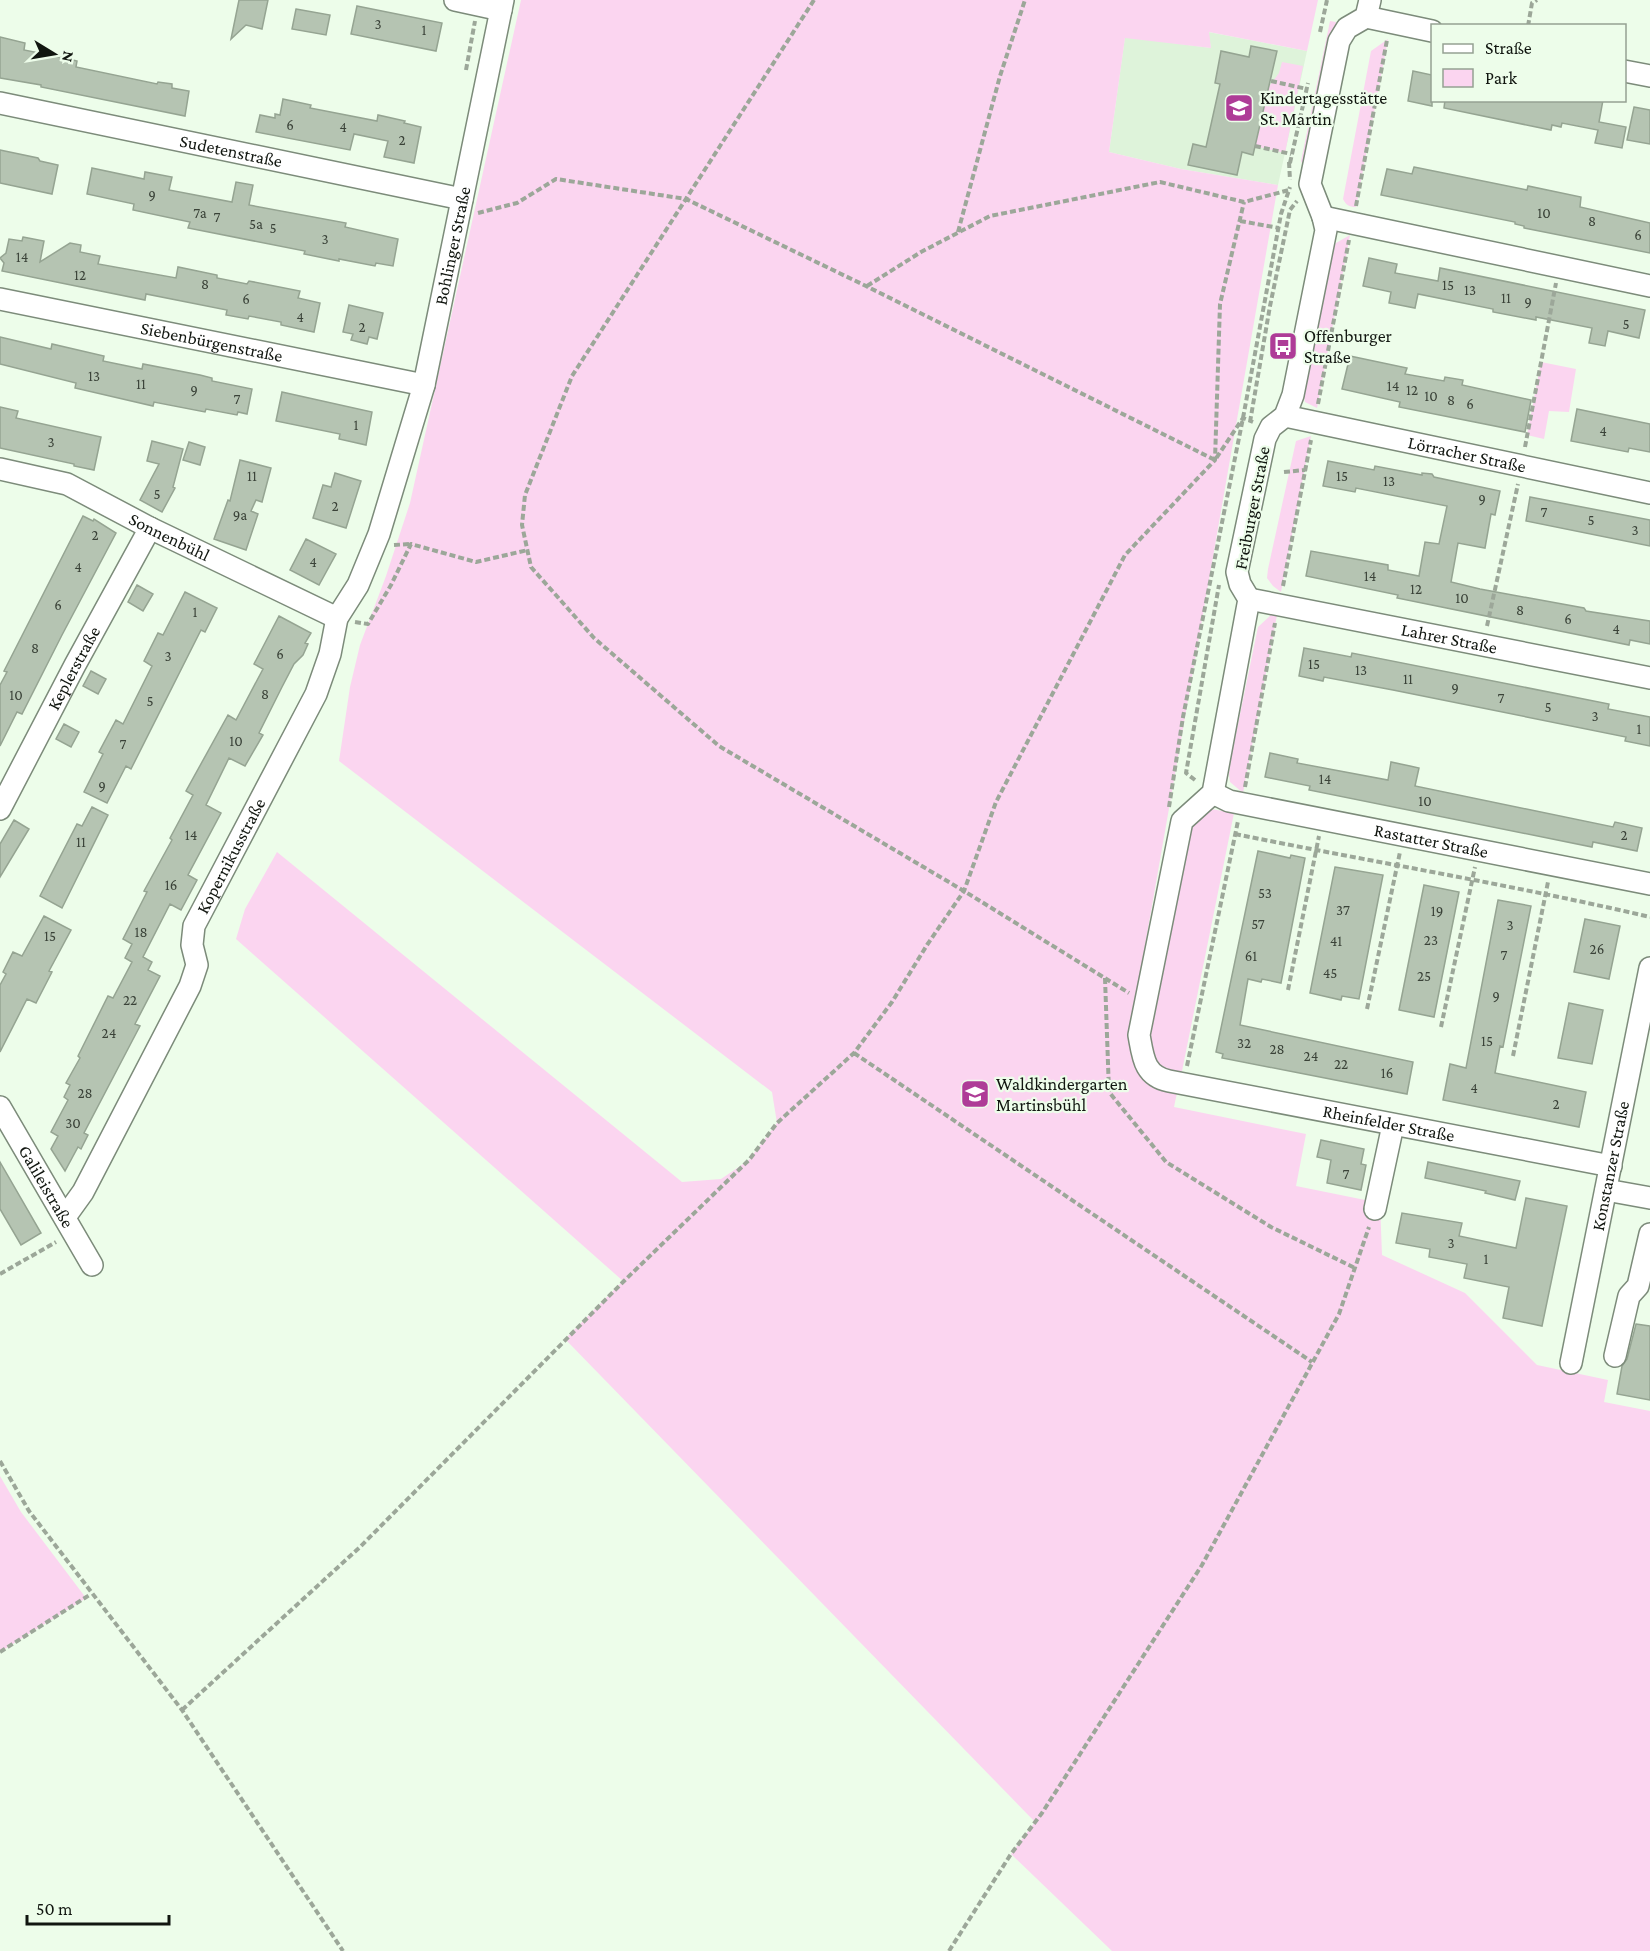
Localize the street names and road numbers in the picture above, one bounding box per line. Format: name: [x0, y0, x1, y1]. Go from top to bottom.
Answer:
street label: Sudetenstraße: [178, 131, 284, 171]
street label: Bohlinger Straße: [431, 185, 475, 307]
street label: Siebenbürgenstraße: [139, 318, 284, 366]
street label: Lörracher Straße: [1406, 432, 1528, 477]
street label: Freiburger Straße: [1230, 445, 1274, 571]
street label: Sonnenbühl: [126, 509, 213, 565]
street label: Lahrer Straße: [1399, 619, 1499, 658]
street label: Keplerstraße: [43, 623, 104, 713]
street label: Kopernikusstraße: [192, 795, 269, 917]
street label: Rastatter Straße: [1373, 820, 1490, 862]
street label: Konstanzer Straße: [1588, 1099, 1633, 1232]
street label: Rheinfelder Straße: [1321, 1101, 1456, 1146]
street label: Galileistraße: [15, 1142, 78, 1231]

